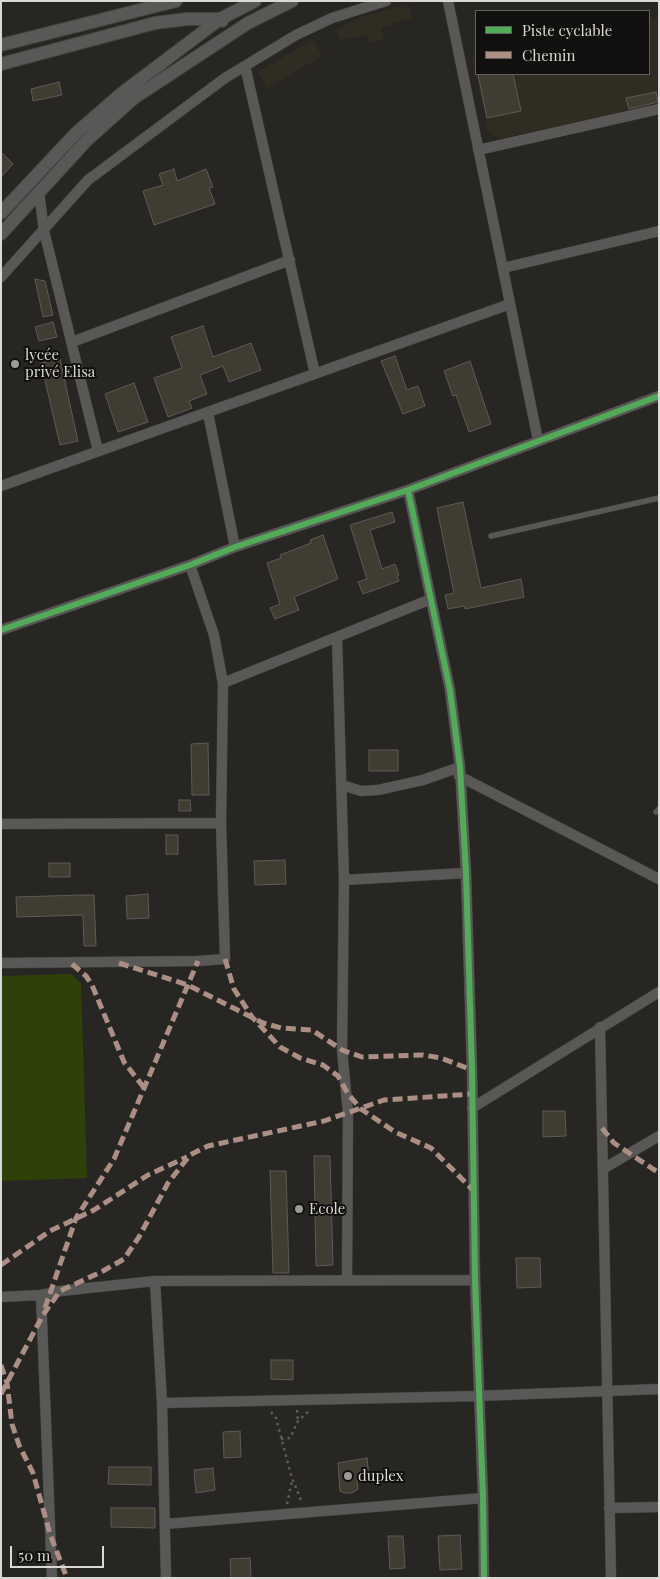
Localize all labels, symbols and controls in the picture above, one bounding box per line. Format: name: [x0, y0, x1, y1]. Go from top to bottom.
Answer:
legend: [475, 10, 650, 75]
text: Piste cyclable: [522, 20, 612, 40]
text: Chemin: [522, 45, 575, 65]
place label: lycée privé Elisa: [25, 346, 95, 381]
marker: lycée privé Elisa: [9, 358, 21, 370]
place label: Ecole: [309, 1200, 345, 1218]
marker: Ecole: [293, 1203, 305, 1215]
place label: duplex: [358, 1467, 403, 1485]
marker: duplex: [342, 1470, 354, 1482]
scale bar: [12, 1536, 106, 1568]
text: 50 m: [18, 1545, 50, 1565]

